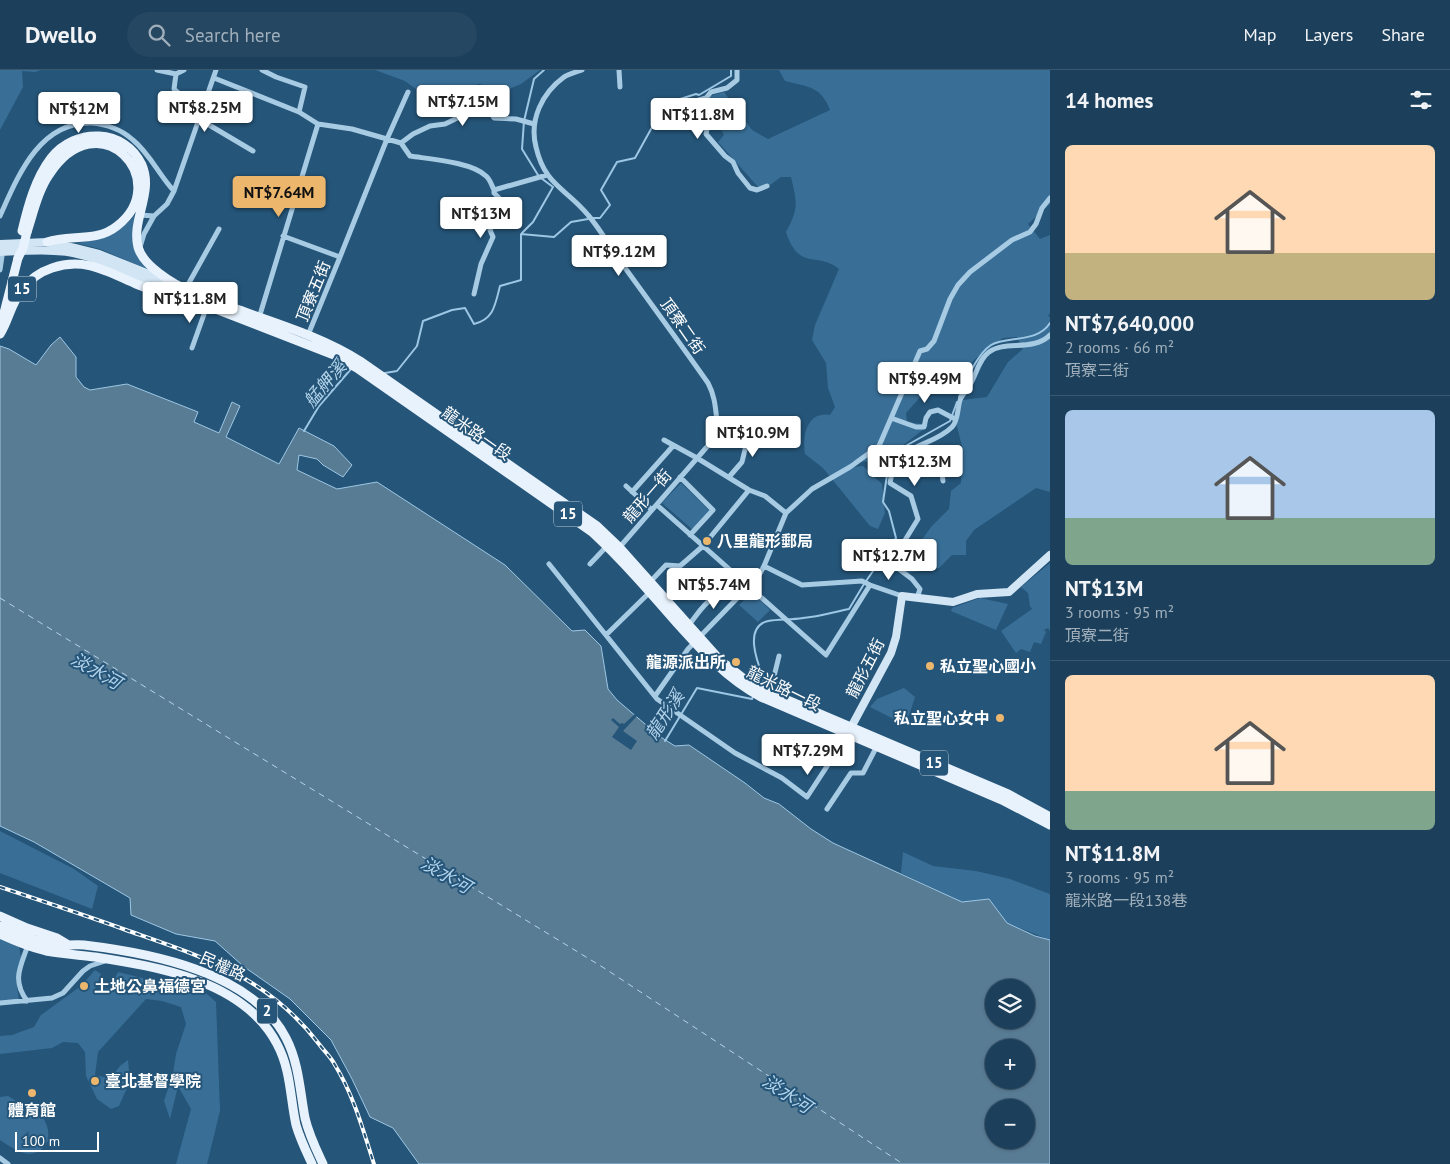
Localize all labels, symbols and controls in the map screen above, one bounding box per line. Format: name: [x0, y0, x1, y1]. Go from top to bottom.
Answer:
search box: [127, 12, 477, 57]
text: Dwello: [25, 19, 97, 50]
icon: search: [145, 21, 173, 49]
text: Search here: [185, 23, 281, 47]
text: Map: [1244, 23, 1276, 46]
text: Layers: [1304, 23, 1353, 46]
text: Share: [1381, 23, 1425, 46]
pin: NT$7.15M: [411, 85, 515, 127]
icon: filters: [1407, 86, 1435, 114]
text: 14 homes: [1065, 87, 1153, 114]
pin: NT$8.25M: [153, 90, 257, 133]
text: NT$7.15M: [428, 91, 498, 111]
pin: NT$12M: [38, 92, 120, 134]
text: NT$8.25M: [169, 97, 241, 117]
text: NT$12M: [49, 98, 109, 118]
pin: NT$11.8M: [646, 98, 750, 140]
text: NT$11.8M: [662, 104, 734, 124]
pin: NT$7.64M: [227, 176, 331, 218]
icon: home: [1205, 177, 1295, 267]
text: NT$7.64M: [244, 182, 314, 202]
pin: NT$13M: [440, 196, 522, 239]
text: NT$13M: [451, 203, 511, 223]
pin: NT$9.12M: [567, 234, 671, 277]
text: NT$9.12M: [583, 241, 655, 261]
street label: 頂寮五街: [292, 258, 334, 324]
road number: 15: [8, 276, 36, 302]
pin: NT$11.8M: [138, 282, 242, 324]
text: NT$11.8M: [154, 288, 226, 308]
street label: 頂寮二街: [656, 294, 710, 358]
text: NT$7,640,000: [1065, 310, 1194, 337]
text: 2 rooms · 66 m²: [1065, 337, 1174, 357]
water label: 艋舺溪: [298, 353, 353, 412]
text: 頂寮三街: [1065, 360, 1129, 380]
pin: NT$9.49M: [873, 362, 977, 404]
text: NT$9.49M: [889, 368, 961, 388]
street label: 龍米路一段: [438, 402, 516, 464]
pin: NT$10.9M: [701, 416, 805, 458]
text: NT$10.9M: [717, 422, 789, 442]
icon: home: [1205, 443, 1295, 533]
pin: NT$12.3M: [863, 444, 967, 487]
text: NT$12.3M: [879, 451, 951, 471]
street label: 龍形一街: [618, 465, 676, 527]
road number: 15: [554, 502, 582, 526]
place label: 八里龍形郵局: [717, 531, 813, 551]
marker: 八里龍形郵局: [701, 535, 713, 547]
pin: NT$12.7M: [837, 538, 941, 581]
text: NT$12.7M: [853, 545, 925, 565]
pin: NT$5.74M: [662, 568, 766, 610]
text: NT$5.74M: [678, 574, 750, 594]
text: NT$13M: [1065, 575, 1143, 602]
text: 3 rooms · 95 m²: [1065, 602, 1174, 622]
text: 頂寮二街: [1065, 625, 1129, 645]
street label: 龍形五街: [842, 635, 888, 701]
water label: 淡水河: [67, 647, 128, 696]
place label: 龍源派出所: [646, 652, 726, 672]
marker: 龍源派出所: [730, 656, 742, 668]
place label: 私立聖心國小: [940, 656, 1036, 676]
marker: 私立聖心國小: [924, 660, 936, 672]
street label: 龍米路一段: [744, 661, 824, 715]
water label: 龍形溪: [640, 683, 691, 744]
place label: 私立聖心女中: [894, 708, 990, 728]
icon: home: [1205, 708, 1295, 798]
marker: 私立聖心女中: [994, 712, 1006, 724]
pin: NT$7.29M: [756, 734, 860, 776]
text: NT$7.29M: [773, 740, 843, 760]
road number: 15: [920, 750, 948, 776]
text: NT$11.8M: [1065, 840, 1160, 867]
water label: 淡水河: [417, 851, 478, 900]
text: 3 rooms · 95 m²: [1065, 867, 1174, 887]
text: 龍米路一段138巷: [1065, 890, 1187, 910]
street label: 民權路: [197, 947, 249, 985]
place label: 土地公鼻福德宮: [94, 976, 206, 996]
map controls: [985, 979, 1035, 1149]
button: layers: [985, 979, 1035, 1029]
marker: 土地公鼻福德宮: [78, 980, 90, 992]
road number: 2: [257, 998, 277, 1024]
button: +: [985, 1039, 1035, 1089]
water label: 淡水河: [758, 1069, 819, 1120]
place label: 臺北基督學院: [105, 1071, 201, 1091]
marker: 臺北基督學院: [89, 1075, 101, 1087]
marker: 體育館: [26, 1087, 38, 1099]
button: −: [985, 1099, 1035, 1149]
place label: 體育館: [8, 1100, 56, 1120]
scale bar: [15, 1129, 99, 1152]
text: 100 m: [22, 1132, 60, 1150]

